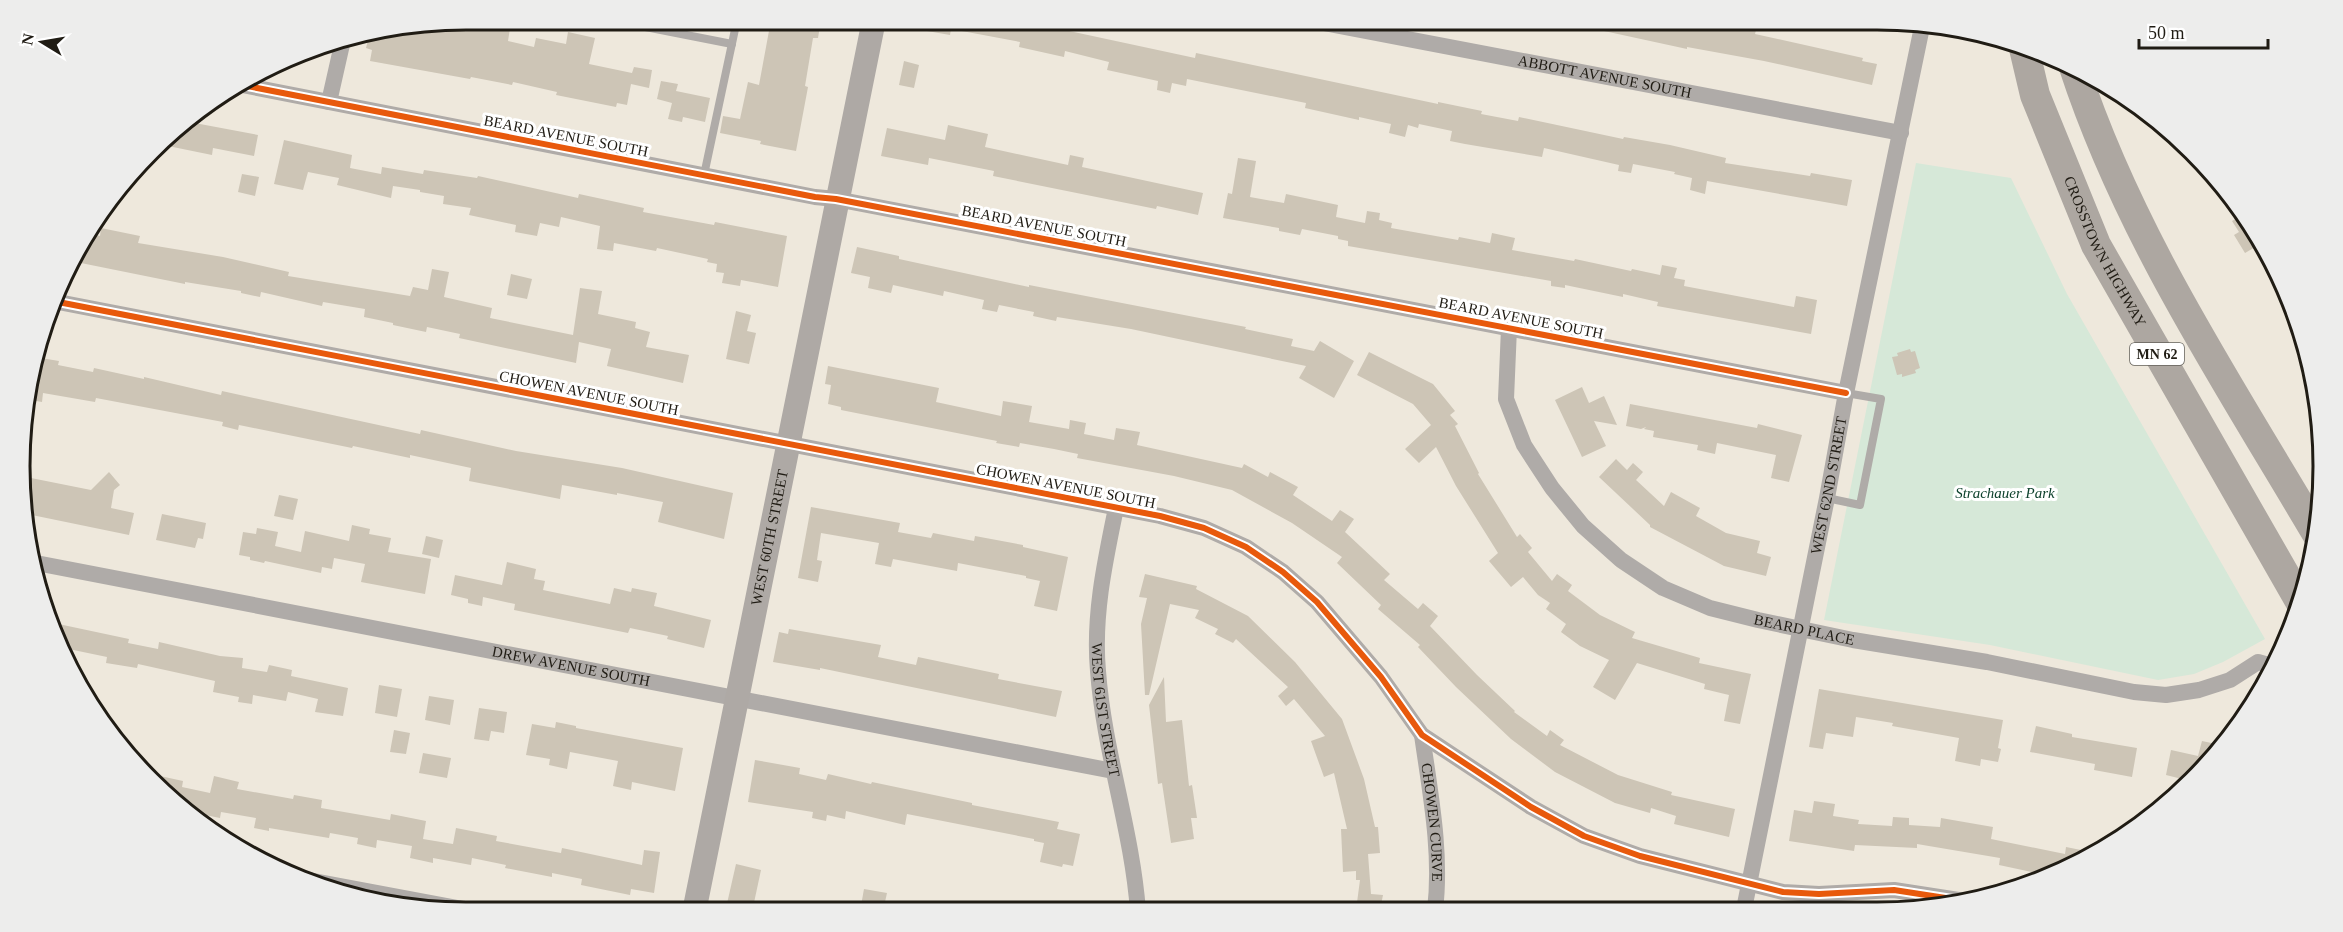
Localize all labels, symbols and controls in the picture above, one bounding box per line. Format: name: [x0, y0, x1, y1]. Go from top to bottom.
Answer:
north arrow: [12, 12, 72, 72]
scale bar: [2139, 12, 2268, 50]
text: 50 m: [2148, 23, 2185, 43]
text: N: [18, 32, 37, 47]
street label: ABBOTT AVENUE SOUTH: [1517, 52, 1693, 101]
street label: BEARD AVENUE SOUTH: [482, 112, 650, 160]
street label: CROSSTOWN HIGHWAY: [2061, 174, 2149, 330]
street label: BEARD AVENUE SOUTH: [960, 202, 1128, 250]
street label: BEARD AVENUE SOUTH: [1437, 294, 1605, 342]
road number: MN 62: [2130, 343, 2184, 365]
street label: CHOWEN AVENUE SOUTH: [498, 368, 680, 418]
street label: WEST 62ND STREET: [1808, 415, 1850, 556]
street label: CHOWEN AVENUE SOUTH: [975, 461, 1157, 511]
street label: WEST 60TH STREET: [748, 468, 791, 607]
park label: Strachauer Park: [1955, 485, 2055, 501]
street label: BEARD PLACE: [1753, 611, 1856, 648]
street label: DREW AVENUE SOUTH: [491, 643, 651, 689]
street label: WEST 61ST STREET: [1089, 643, 1123, 778]
street label: CHOWEN CURVE: [1418, 762, 1445, 882]

